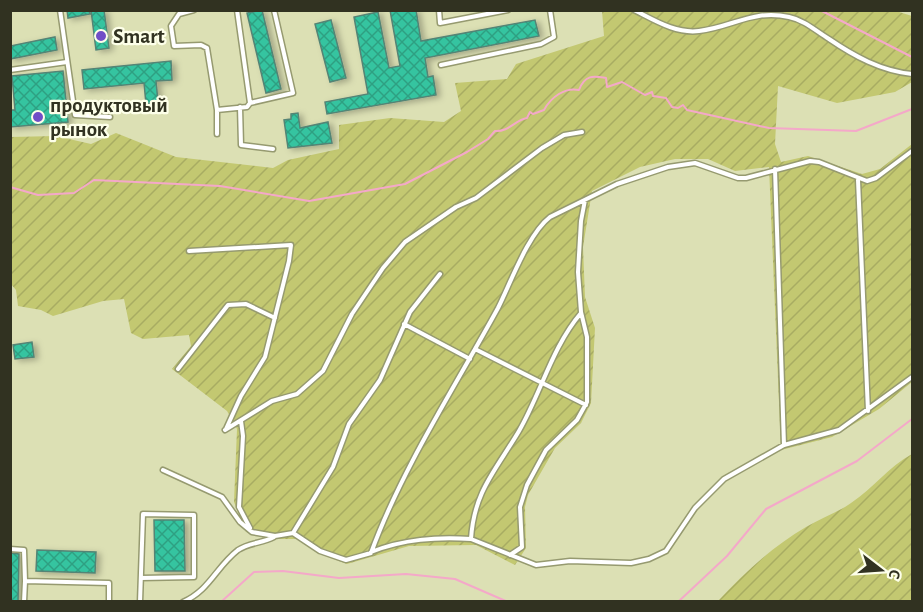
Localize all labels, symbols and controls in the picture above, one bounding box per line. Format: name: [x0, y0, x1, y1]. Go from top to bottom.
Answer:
place label: Smart: [113, 26, 165, 47]
marker: Smart: [94, 29, 108, 43]
place label: продуктовый рынок: [50, 95, 168, 140]
marker: продуктовый рынок: [31, 110, 45, 124]
north arrow: [851, 540, 911, 600]
text: С: [885, 568, 903, 581]

